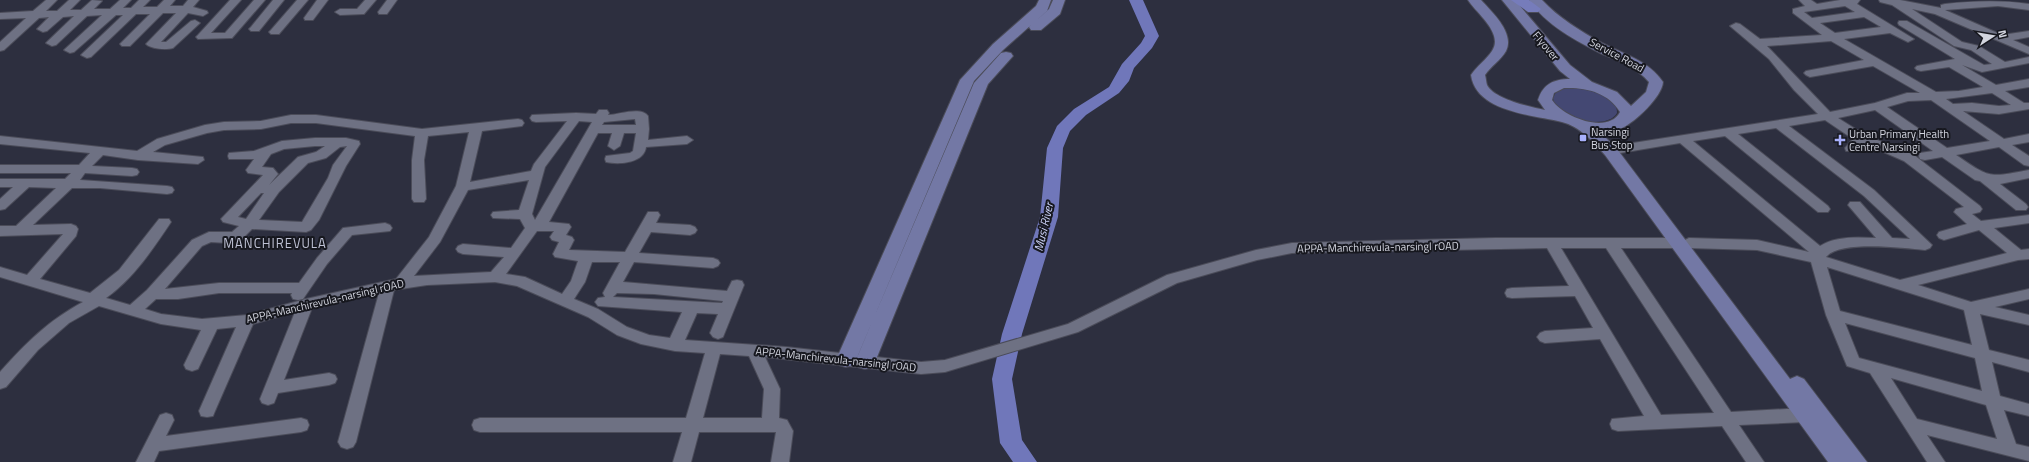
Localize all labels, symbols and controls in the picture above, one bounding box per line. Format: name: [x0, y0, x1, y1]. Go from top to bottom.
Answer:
north arrow: [1973, 16, 2013, 56]
street label: Flyover: [1529, 28, 1563, 64]
text: N: [1994, 29, 2011, 39]
street label: Service Road: [1587, 34, 1647, 76]
place label: Narsingi Bus Stop: [1591, 124, 1633, 153]
place label: Urban Primary Health Centre Narsingi: [1849, 126, 1949, 155]
marker: Narsingi Bus Stop: [1578, 133, 1588, 143]
marker: Urban Primary Health Centre Narsingi: [1834, 134, 1846, 146]
water label: Musi River: [1029, 199, 1059, 253]
district label: MANCHIREVULA: [223, 233, 327, 253]
street label: APPA-Manchirevula-narsingI rOAD: [1297, 238, 1459, 256]
street label: APPA-Manchirevula-narsingI rOAD: [245, 275, 405, 327]
street label: APPA-Manchirevula-narsingI rOAD: [755, 343, 917, 375]

